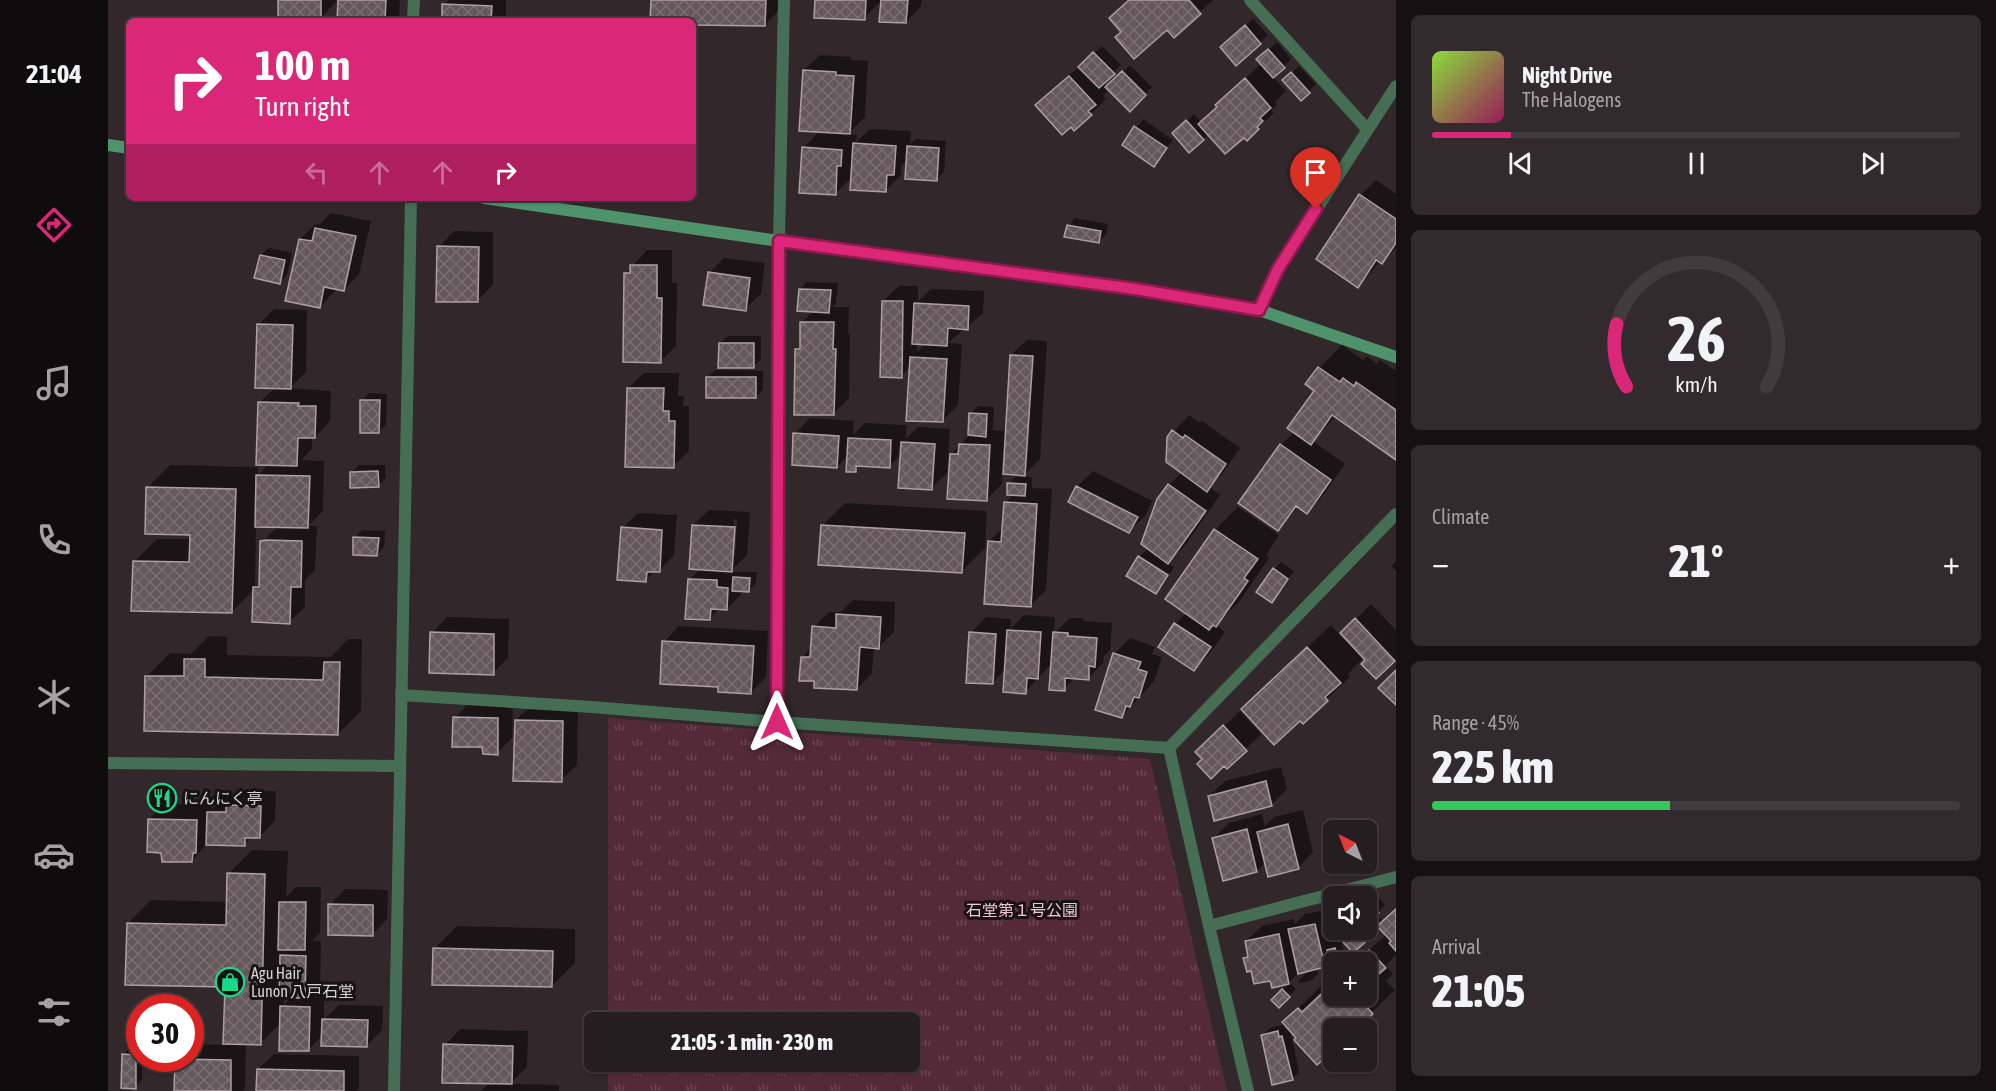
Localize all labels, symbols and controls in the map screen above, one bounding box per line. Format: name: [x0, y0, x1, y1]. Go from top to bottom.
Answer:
text: 100 m: [255, 41, 350, 89]
icon: right: [156, 42, 234, 120]
text: 21:04: [26, 58, 82, 89]
text: Night Drive: [1522, 62, 1612, 88]
text: The Halogens: [1522, 88, 1621, 111]
text: Turn right: [255, 91, 350, 122]
pin: [1290, 147, 1341, 209]
icon: previous: [1504, 147, 1537, 180]
icon: pause: [1680, 147, 1713, 180]
icon: next: [1856, 147, 1889, 180]
icon: left: [300, 156, 333, 189]
icon: ahead: [363, 156, 396, 189]
icon: ahead: [426, 156, 459, 189]
icon: right: [489, 156, 522, 189]
icon: arrive: [1299, 156, 1332, 189]
icon: directions: [33, 204, 75, 246]
text: 26: [1667, 303, 1725, 374]
icon: music: [33, 362, 75, 404]
text: km/h: [1675, 373, 1717, 398]
text: Climate: [1432, 505, 1489, 528]
icon: phone: [33, 519, 75, 561]
text: 21°: [1669, 535, 1723, 587]
text: −: [1432, 543, 1449, 581]
text: +: [1943, 543, 1960, 581]
icon: climate: [33, 676, 75, 718]
position arrow: [745, 690, 809, 754]
text: Range · 45%: [1432, 711, 1519, 734]
text: 225 km: [1432, 741, 1554, 793]
restaurant icon: にんにく亭: [146, 782, 178, 814]
place label: にんにく亭: [183, 789, 263, 807]
north arrow: [1323, 820, 1377, 874]
map controls: [1323, 820, 1377, 1072]
icon: car: [33, 834, 75, 876]
button: sound: [1323, 886, 1377, 940]
park label: 石堂第１号公園: [966, 901, 1078, 919]
text: Arrival: [1432, 935, 1481, 958]
button: +: [1323, 952, 1377, 1006]
place label: Agu Hair Lunon 八戸石堂: [251, 964, 354, 1000]
text: 21:05: [1432, 965, 1526, 1017]
shop icon: Agu Hair Lunon 八戸石堂: [214, 966, 246, 998]
icon: filters: [33, 991, 75, 1033]
speed limit sign: 30: [126, 994, 204, 1072]
button: −: [1323, 1018, 1377, 1072]
text: 21:05 · 1 min · 230 m: [671, 1029, 833, 1055]

